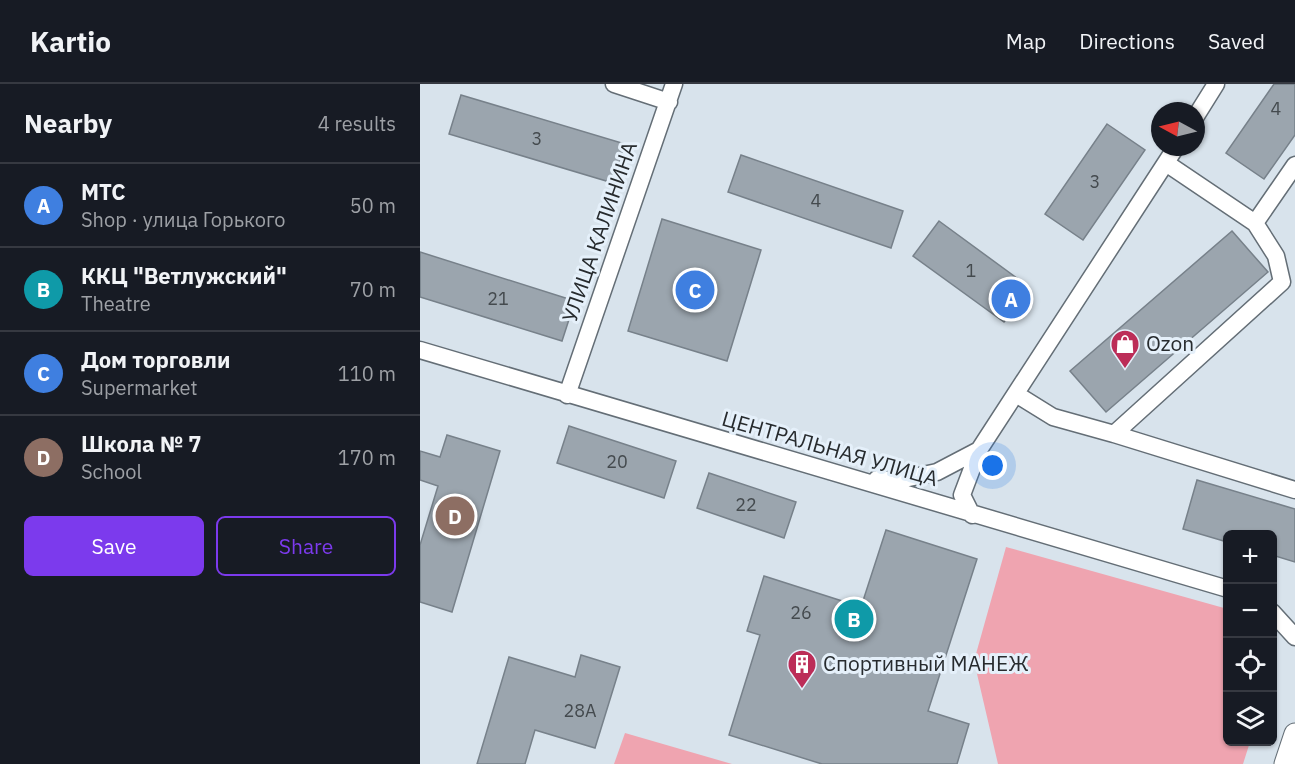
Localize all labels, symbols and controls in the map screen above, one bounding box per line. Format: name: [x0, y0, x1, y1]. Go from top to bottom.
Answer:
text: Kartio: [30, 23, 111, 60]
text: Map: [1006, 27, 1046, 55]
text: Directions: [1079, 27, 1175, 55]
text: Saved: [1208, 27, 1265, 55]
house number: 4: [1271, 97, 1282, 120]
north arrow: [1151, 102, 1205, 156]
text: Nearby: [24, 106, 112, 140]
text: 4 results: [318, 110, 396, 137]
house number: 3: [532, 127, 542, 150]
street label: УЛИЦА КАЛИНИНА: [555, 138, 643, 326]
house number: 3: [1090, 170, 1100, 193]
text: МТС: [81, 177, 126, 206]
house number: 4: [811, 189, 822, 212]
text: A: [37, 192, 50, 219]
text: 50 m: [350, 192, 396, 219]
text: Shop · улица Горького: [81, 206, 285, 233]
house number: 1: [966, 259, 976, 282]
text: ККЦ "Ветлужский": [81, 261, 287, 290]
pin: C: [676, 268, 714, 312]
text: B: [37, 276, 50, 303]
text: 70 m: [350, 276, 396, 303]
pin: A: [992, 276, 1030, 322]
house number: 21: [487, 287, 509, 310]
text: Theatre: [81, 290, 151, 317]
shop icon: Ozon: [1109, 328, 1141, 370]
place label: Ozon: [1146, 329, 1194, 357]
text: Дом торговли: [81, 345, 230, 374]
text: C: [37, 360, 50, 387]
text: 110 m: [338, 360, 396, 387]
text: Supermarket: [81, 374, 198, 401]
street label: ЦЕНТРАЛЬНАЯ УЛИЦА: [719, 404, 942, 492]
text: Школа № 7: [81, 429, 202, 458]
text: D: [37, 444, 50, 471]
text: 170 m: [338, 444, 396, 471]
house number: 20: [606, 450, 628, 473]
your location: [978, 451, 1007, 480]
text: School: [81, 458, 142, 485]
house number: 22: [735, 493, 757, 516]
pin: D: [435, 494, 474, 538]
button: Save: [24, 516, 204, 576]
button: Share: [216, 516, 396, 576]
map controls: [1223, 530, 1277, 746]
button: +: [1223, 530, 1277, 584]
button: −: [1223, 584, 1277, 638]
pin: B: [834, 596, 874, 642]
house number: 26: [790, 601, 812, 624]
button: locate: [1223, 638, 1277, 692]
building icon: Спортивный МАНЕЖ: [786, 648, 818, 690]
place label: Спортивный МАНЕЖ: [823, 649, 1029, 677]
button: layers: [1223, 692, 1277, 746]
house number: 28А: [563, 699, 597, 722]

